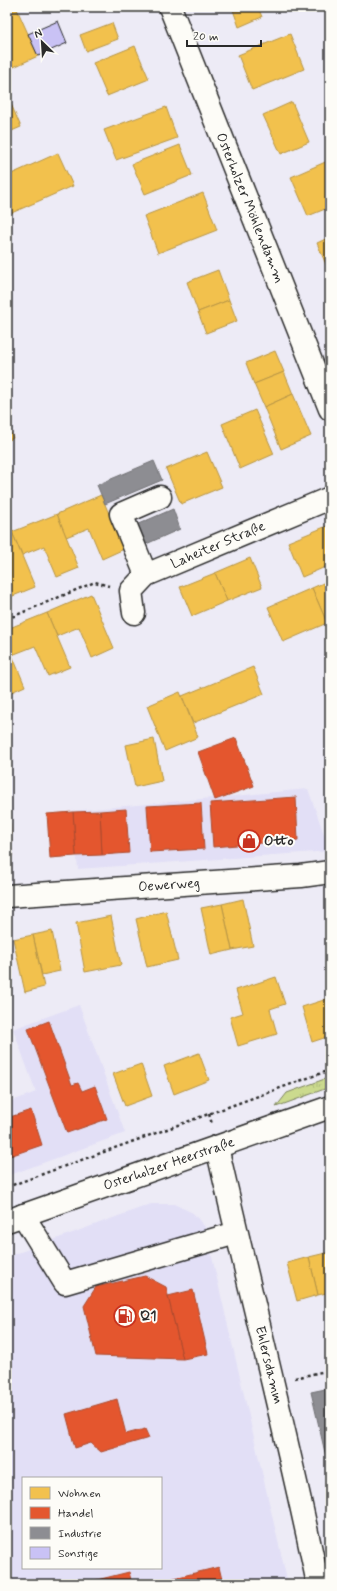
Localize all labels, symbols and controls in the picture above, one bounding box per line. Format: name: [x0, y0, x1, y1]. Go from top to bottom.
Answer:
north arrow: [22, 22, 62, 62]
scale bar: [187, 22, 261, 48]
text: N: [32, 26, 44, 42]
text: 20 m: [193, 29, 219, 45]
street label: Osterholzer Möhlendamm: [212, 130, 288, 286]
street label: Laheiter Straße: [168, 517, 268, 573]
shop icon: Otto: [236, 828, 262, 854]
place label: Otto: [264, 832, 293, 850]
street label: Oewerweg: [138, 874, 200, 896]
street label: Osterholzer Heerstraße: [101, 1133, 237, 1195]
fuel station icon: Q1: [112, 1303, 138, 1329]
place label: Q1: [140, 1307, 157, 1325]
street label: Ehlersdamm: [251, 1324, 287, 1406]
legend: [22, 1477, 162, 1569]
text: Wohnen: [58, 1486, 101, 1502]
text: Handel: [58, 1506, 93, 1522]
text: Industrie: [58, 1526, 102, 1542]
text: Sonstige: [58, 1546, 98, 1562]

